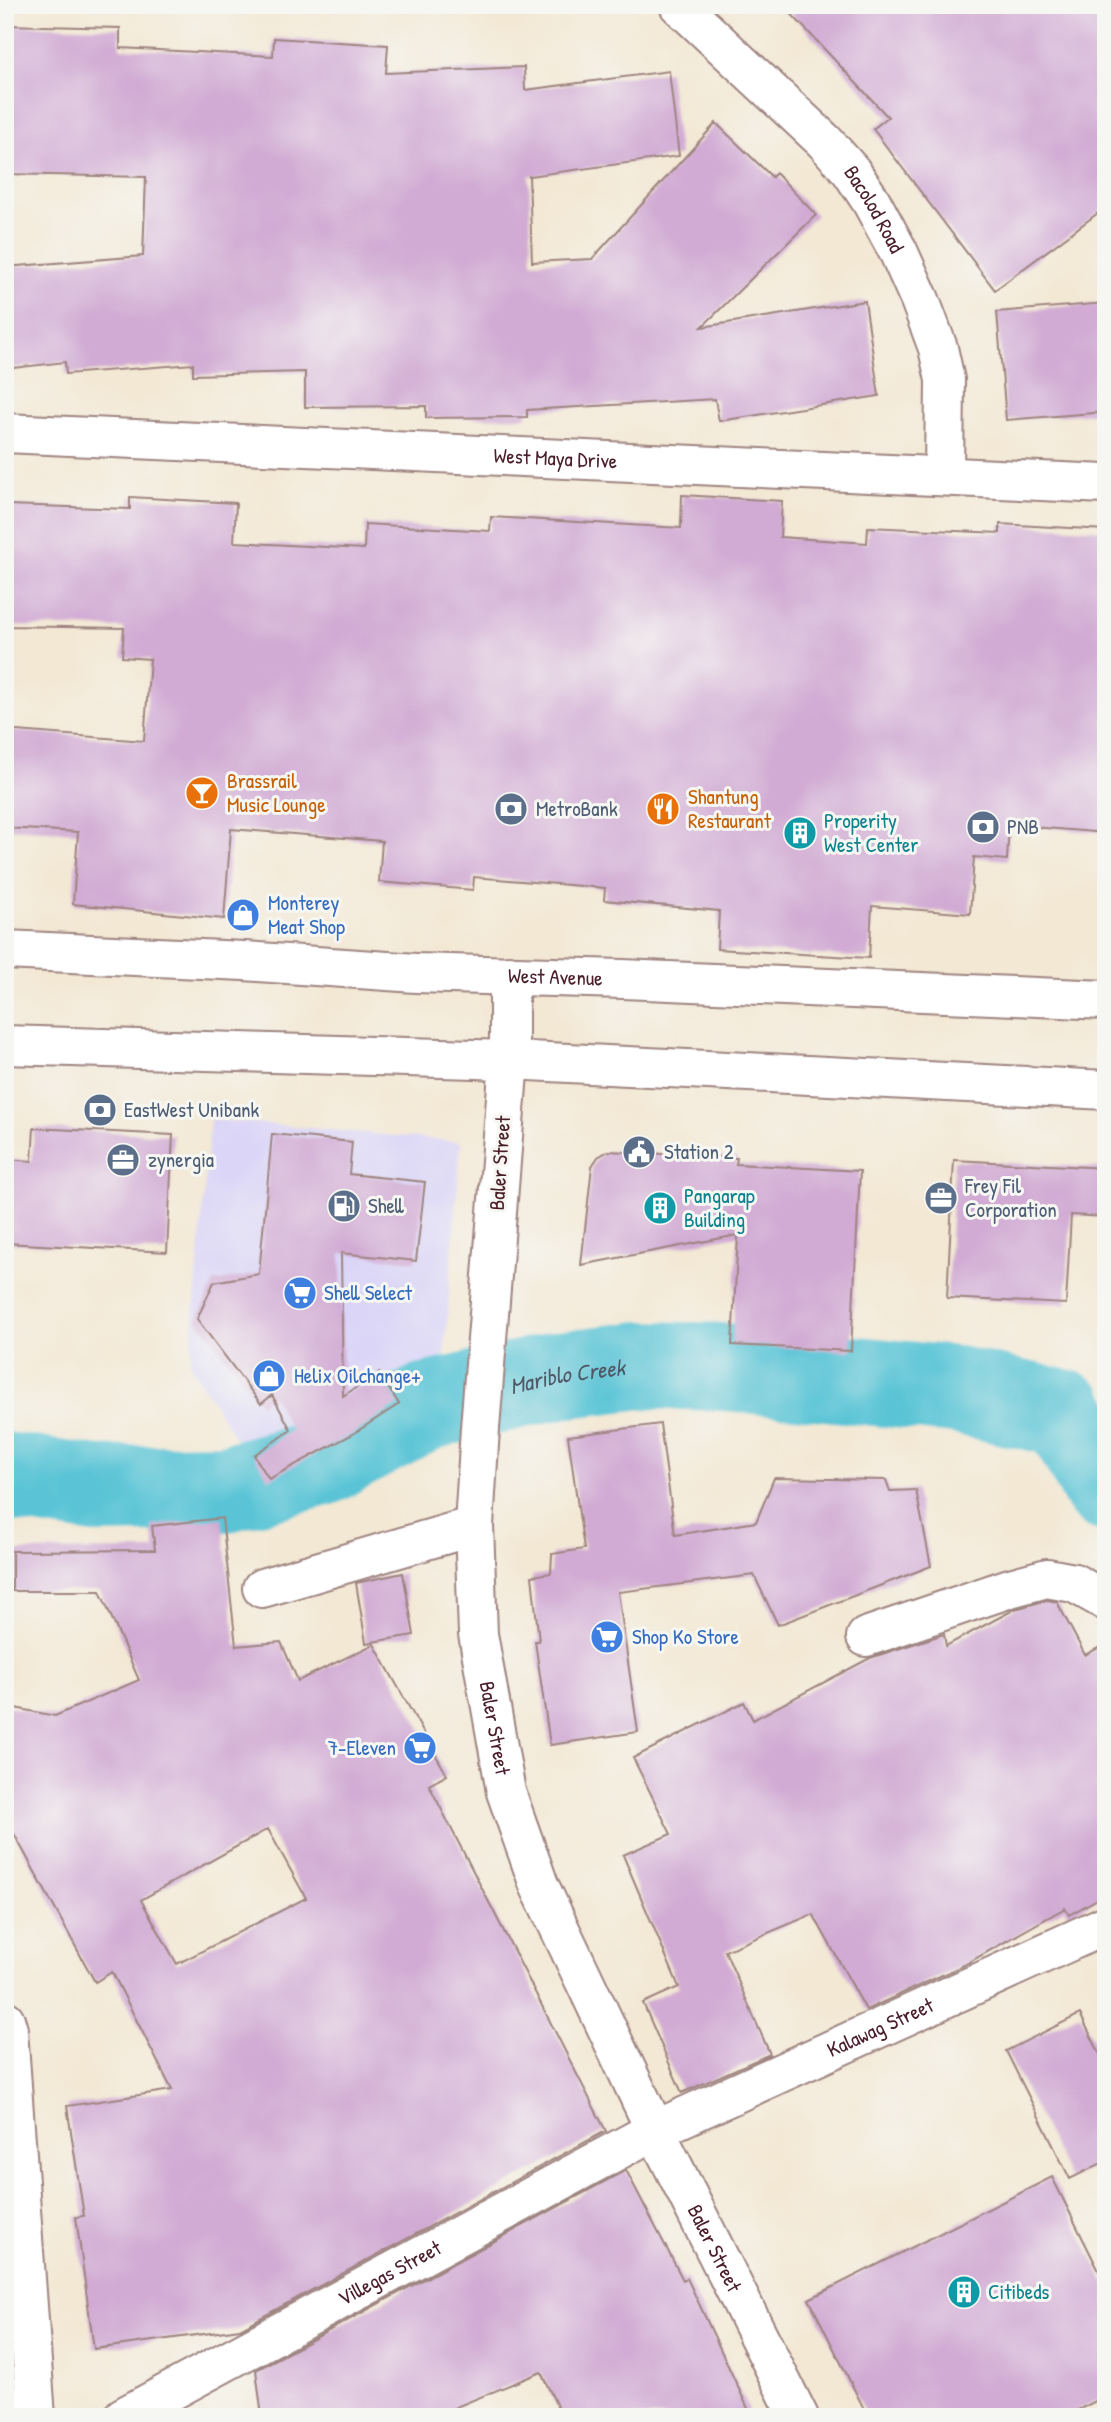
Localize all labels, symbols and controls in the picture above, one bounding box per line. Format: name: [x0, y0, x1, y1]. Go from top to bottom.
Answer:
street label: Bacolod Road: [837, 160, 911, 258]
street label: West Maya Drive: [493, 441, 618, 475]
place label: Brassrail Music Lounge: [227, 766, 326, 819]
bar icon: Brassrail Music Lounge: [183, 774, 221, 812]
place label: Shantung Restaurant: [688, 782, 772, 835]
bank icon: MetroBank: [492, 790, 530, 828]
restaurant icon: Shantung Restaurant: [644, 790, 682, 828]
place label: MetroBank: [536, 794, 618, 823]
place label: Properity West Center: [824, 806, 918, 859]
bank icon: PNB: [964, 808, 1002, 846]
place label: PNB: [1007, 812, 1039, 841]
building icon: Properity West Center: [781, 814, 819, 852]
place label: Monterey Meat Shop: [268, 888, 345, 941]
shop icon: Monterey Meat Shop: [224, 896, 262, 934]
street label: West Avenue: [508, 961, 603, 992]
bank icon: EastWest Unibank: [81, 1091, 119, 1129]
place label: EastWest Unibank: [124, 1095, 259, 1124]
street label: Baler Street: [482, 1114, 517, 1211]
public building icon: Station 2: [620, 1133, 658, 1171]
place label: Station 2: [664, 1137, 734, 1166]
office icon: zynergia: [104, 1141, 142, 1179]
place label: zynergia: [148, 1145, 214, 1174]
place label: Frey Fil Corporation: [964, 1171, 1057, 1224]
office icon: Frey Fil Corporation: [922, 1179, 960, 1217]
place label: Pangarap Building: [684, 1181, 755, 1234]
fuel station icon: Shell: [325, 1187, 363, 1225]
building icon: Pangarap Building: [641, 1189, 679, 1227]
place label: Shell: [368, 1191, 405, 1220]
supermarket icon: Shell Select: [281, 1274, 319, 1312]
place label: Shell Select: [324, 1278, 413, 1307]
water label: Mariblo Creek: [506, 1351, 629, 1401]
shop icon: Helix Oilchange+: [250, 1357, 288, 1395]
place label: Helix Oilchange+: [294, 1361, 421, 1390]
supermarket icon: Shop Ko Store: [588, 1618, 626, 1656]
place label: Shop Ko Store: [632, 1622, 739, 1651]
street label: Baler Street: [473, 1679, 518, 1778]
supermarket icon: 7-Eleven: [401, 1729, 439, 1767]
place label: 7-Eleven: [328, 1733, 396, 1762]
street label: Kalawag Street: [822, 1990, 939, 2064]
street label: Baler Street: [681, 2199, 749, 2298]
street label: Villegas Street: [333, 2233, 447, 2312]
building icon: Citibeds: [945, 2273, 983, 2311]
place label: Citibeds: [988, 2277, 1049, 2306]

